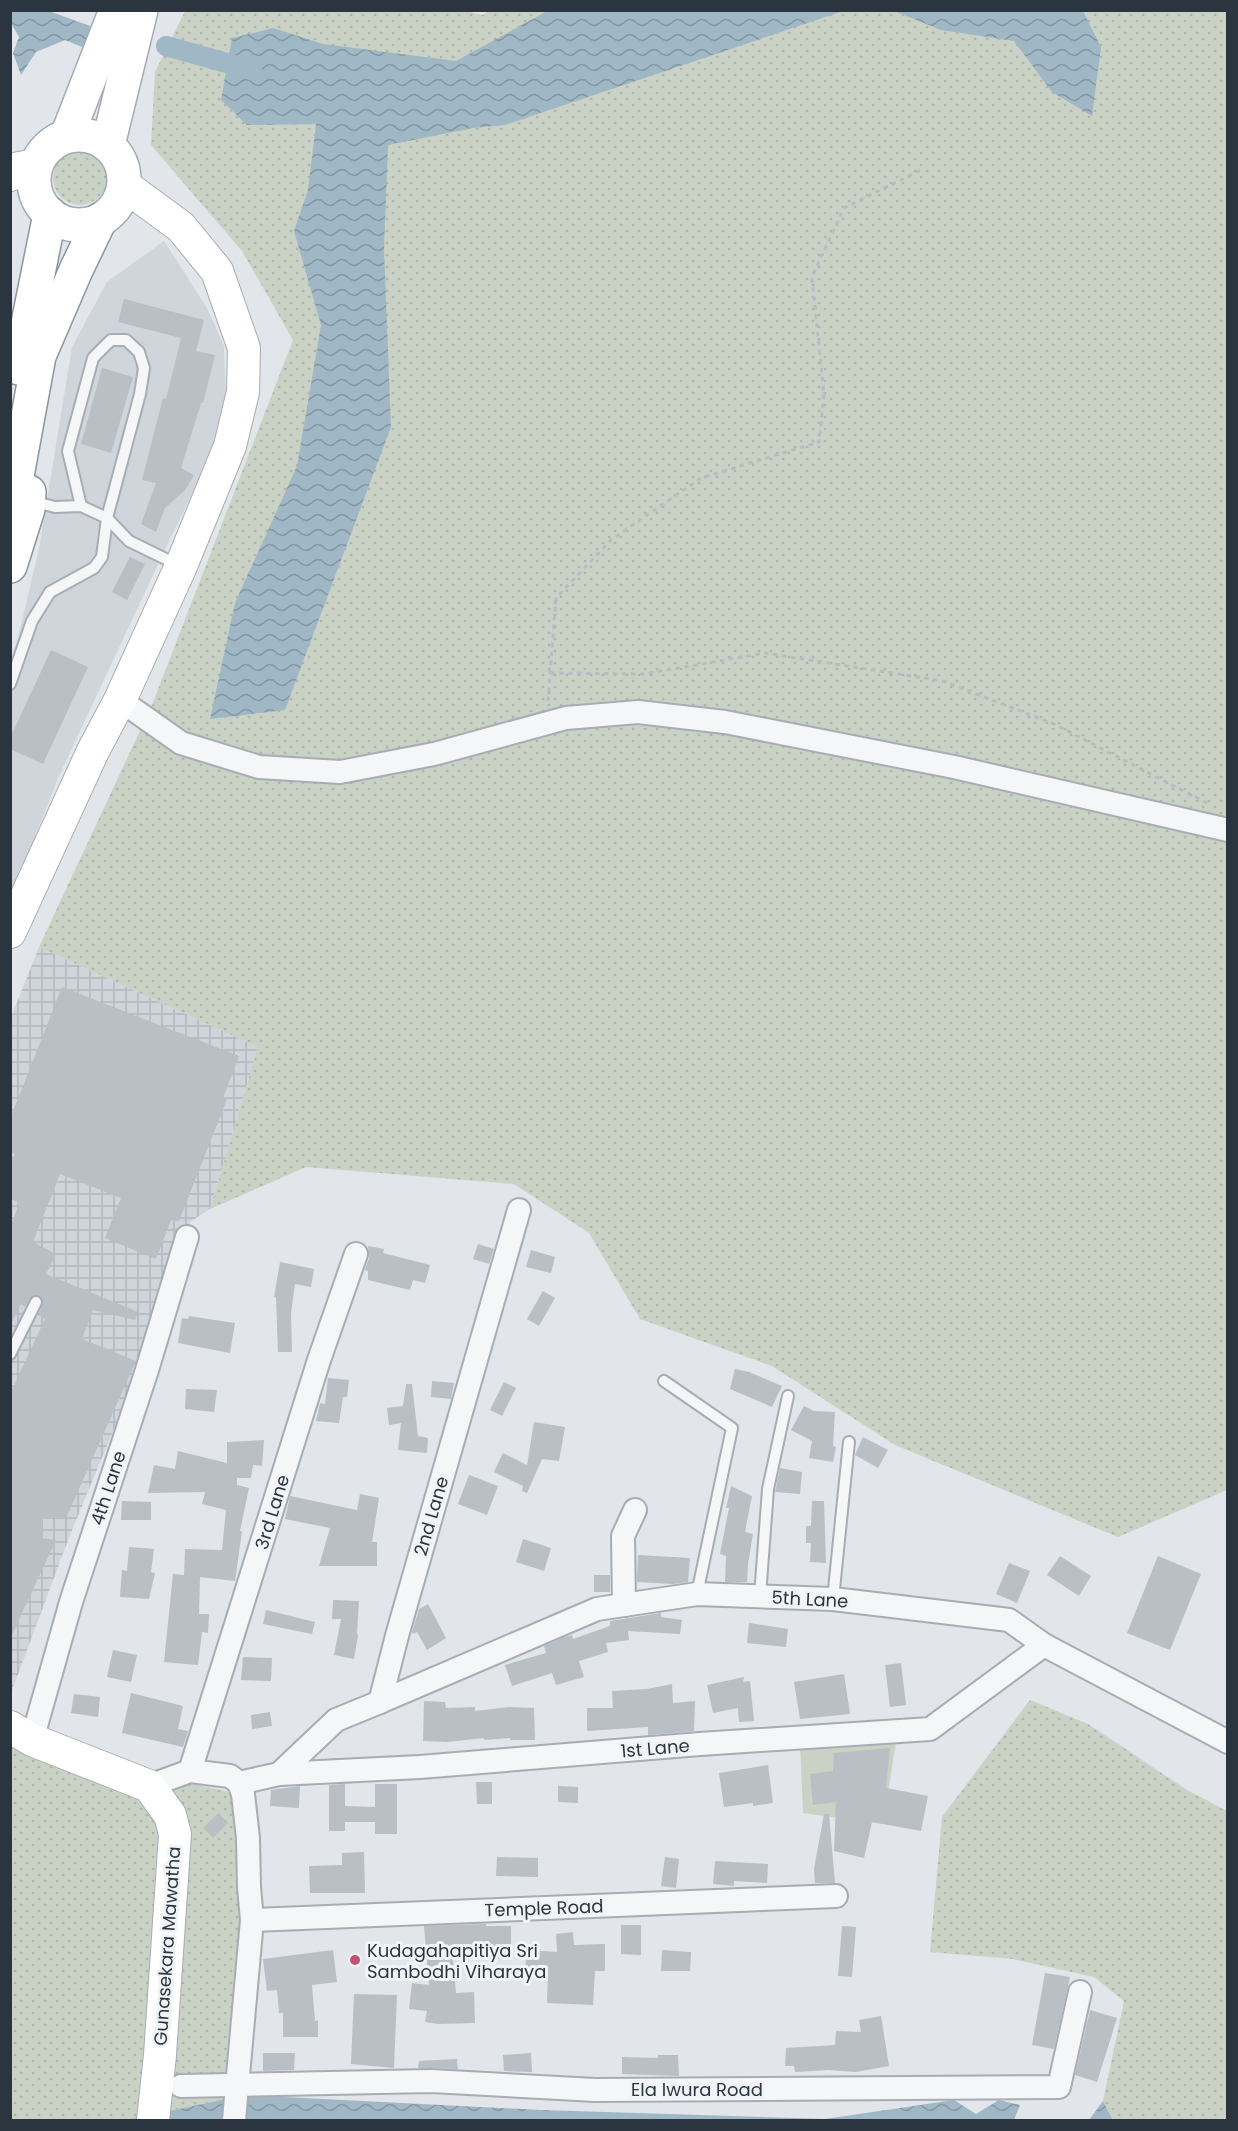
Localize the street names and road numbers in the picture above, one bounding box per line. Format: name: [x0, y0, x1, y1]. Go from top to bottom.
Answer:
street label: 4th Lane: [84, 1448, 132, 1528]
street label: 3rd Lane: [249, 1472, 295, 1552]
street label: 2nd Lane: [408, 1473, 454, 1559]
street label: 5th Lane: [771, 1585, 849, 1613]
street label: 1st Lane: [619, 1733, 691, 1763]
street label: Gunasekara Mawatha: [148, 1846, 186, 2046]
street label: Temple Road: [484, 1893, 604, 1923]
street label: Ela Iwura Road: [631, 2077, 763, 2102]

